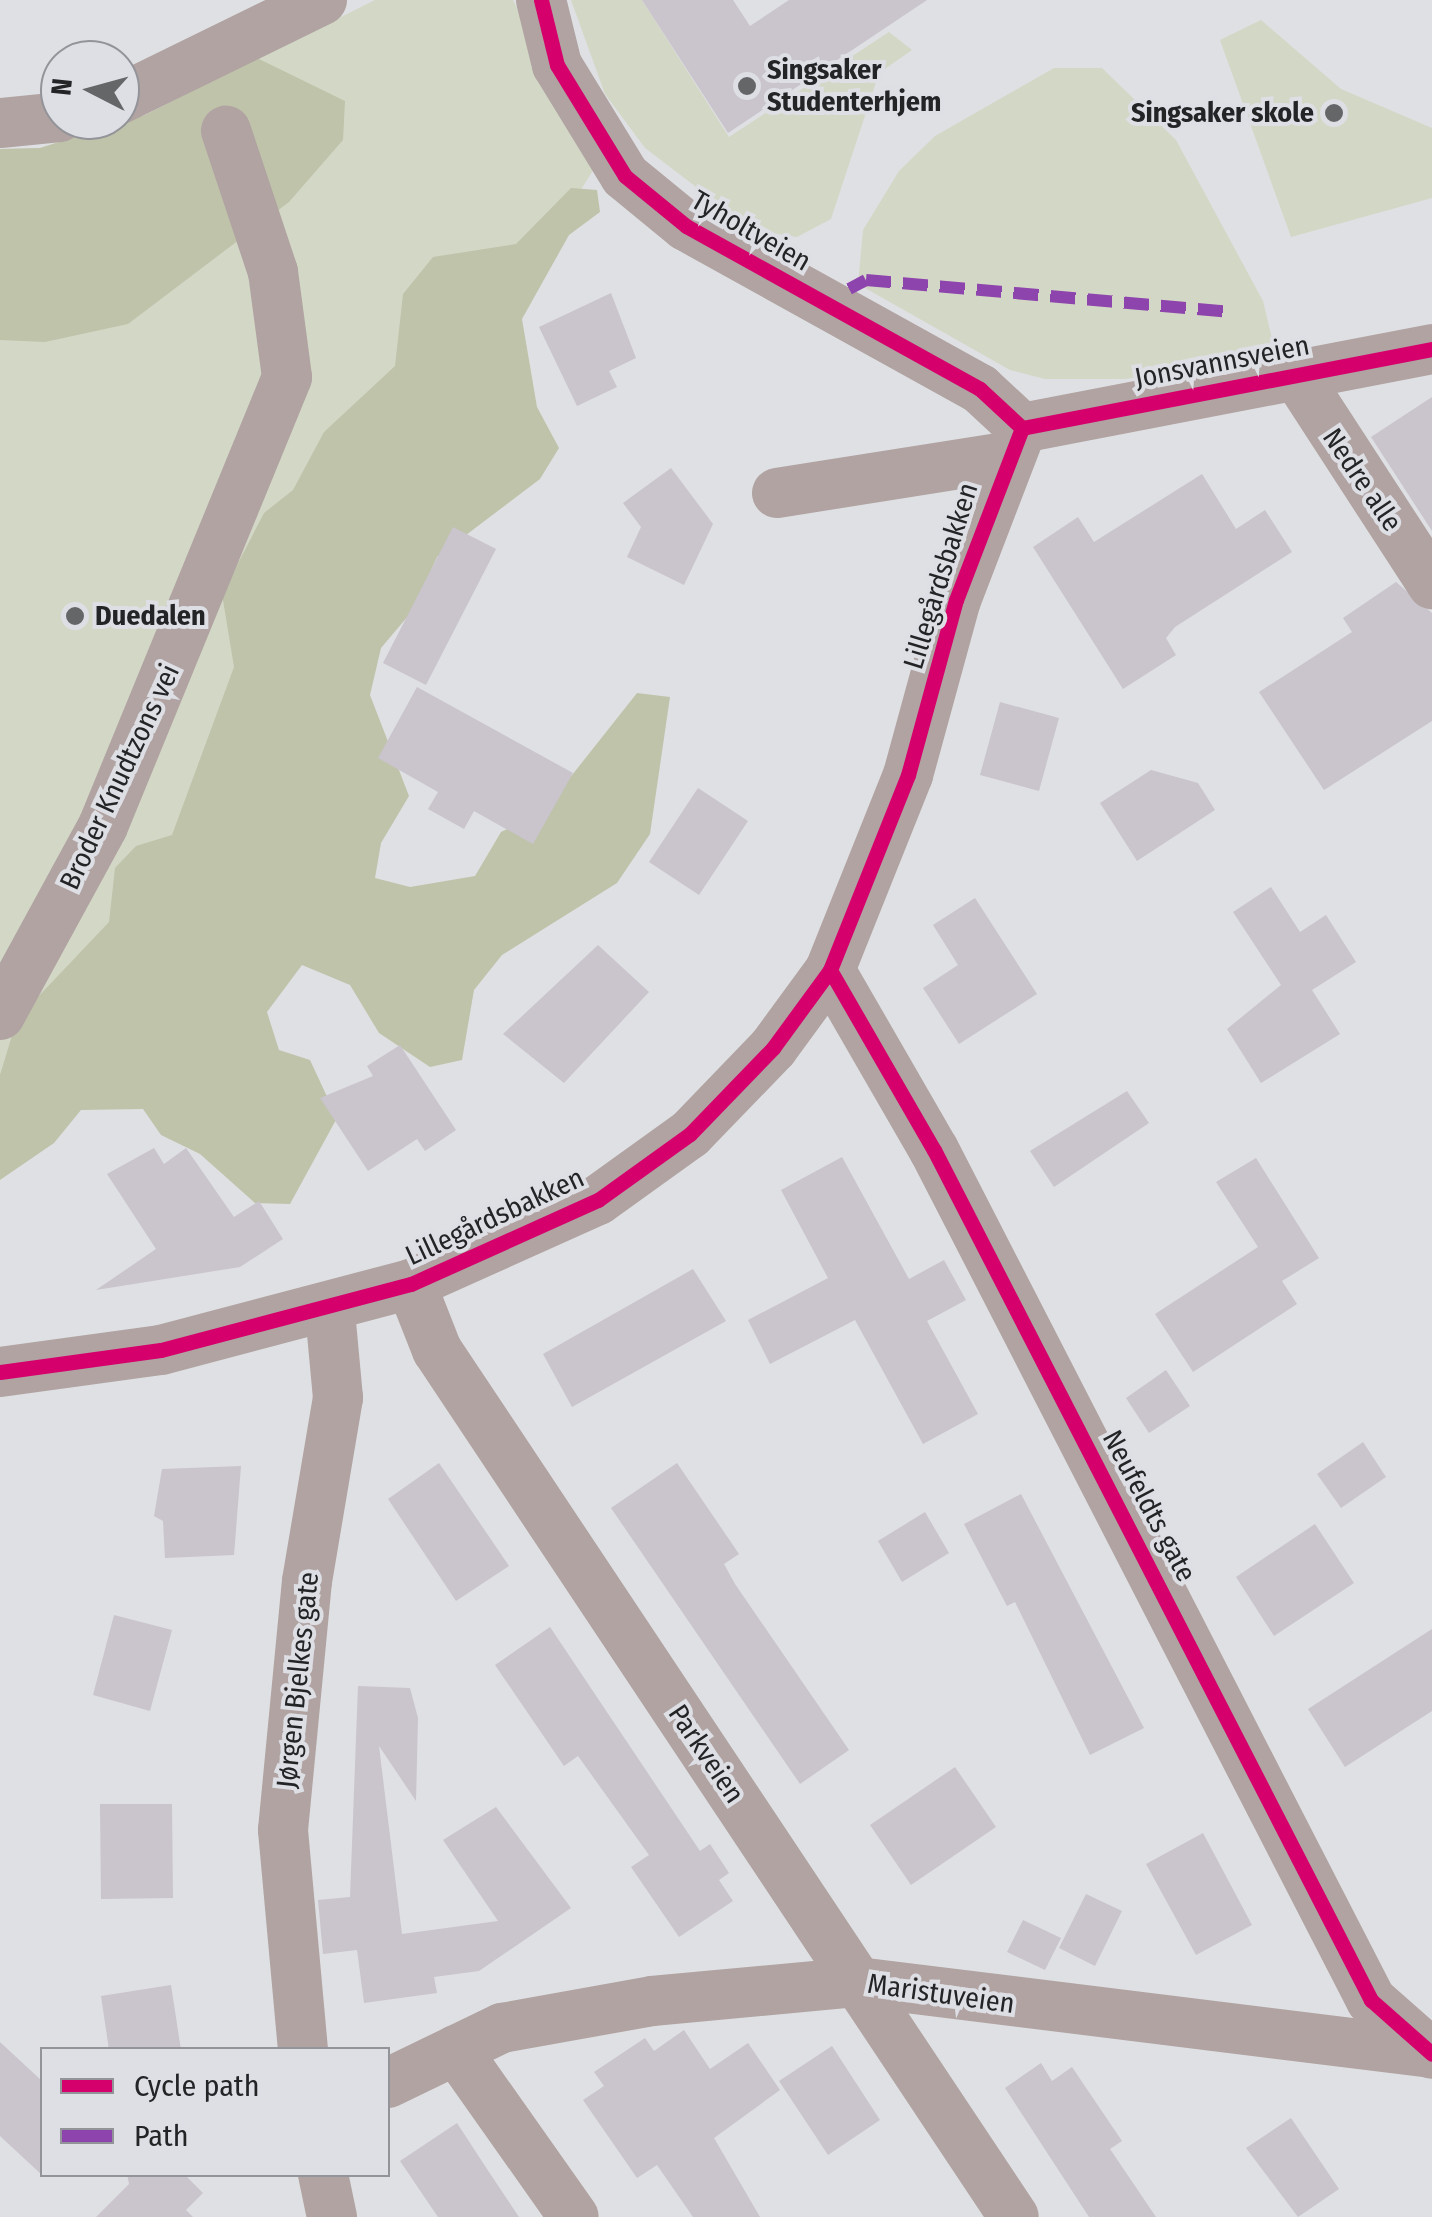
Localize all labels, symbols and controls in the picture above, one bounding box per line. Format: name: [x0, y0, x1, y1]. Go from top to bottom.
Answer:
north arrow: [40, 40, 140, 140]
place label: Singsaker Studenterhjem: [767, 53, 941, 119]
marker: Singsaker Studenterhjem: [736, 75, 758, 97]
text: N: [44, 77, 79, 97]
place label: Singsaker skole: [1131, 96, 1314, 130]
marker: Singsaker skole: [1323, 102, 1345, 124]
street label: Tyholtveien: [685, 183, 817, 279]
street label: Jonsvannsveien: [1132, 329, 1312, 395]
street label: Nedre alle: [1315, 422, 1409, 538]
street label: Lillegårdsbakken: [897, 479, 985, 673]
place label: Duedalen: [95, 599, 206, 633]
marker: Duedalen: [64, 605, 86, 627]
street label: Broder Knudtzons vei: [53, 659, 187, 895]
street label: Lillegårdsbakken: [400, 1161, 590, 1273]
street label: Neufeldts gate: [1095, 1425, 1203, 1587]
street label: Jørgen Bjelkes gate: [270, 1570, 326, 1790]
street label: Parkveien: [661, 1698, 751, 1810]
street label: Maristuveien: [865, 1967, 1017, 2021]
legend: [40, 2047, 390, 2177]
text: Cycle path: [134, 2068, 260, 2104]
text: Path: [134, 2118, 188, 2154]

